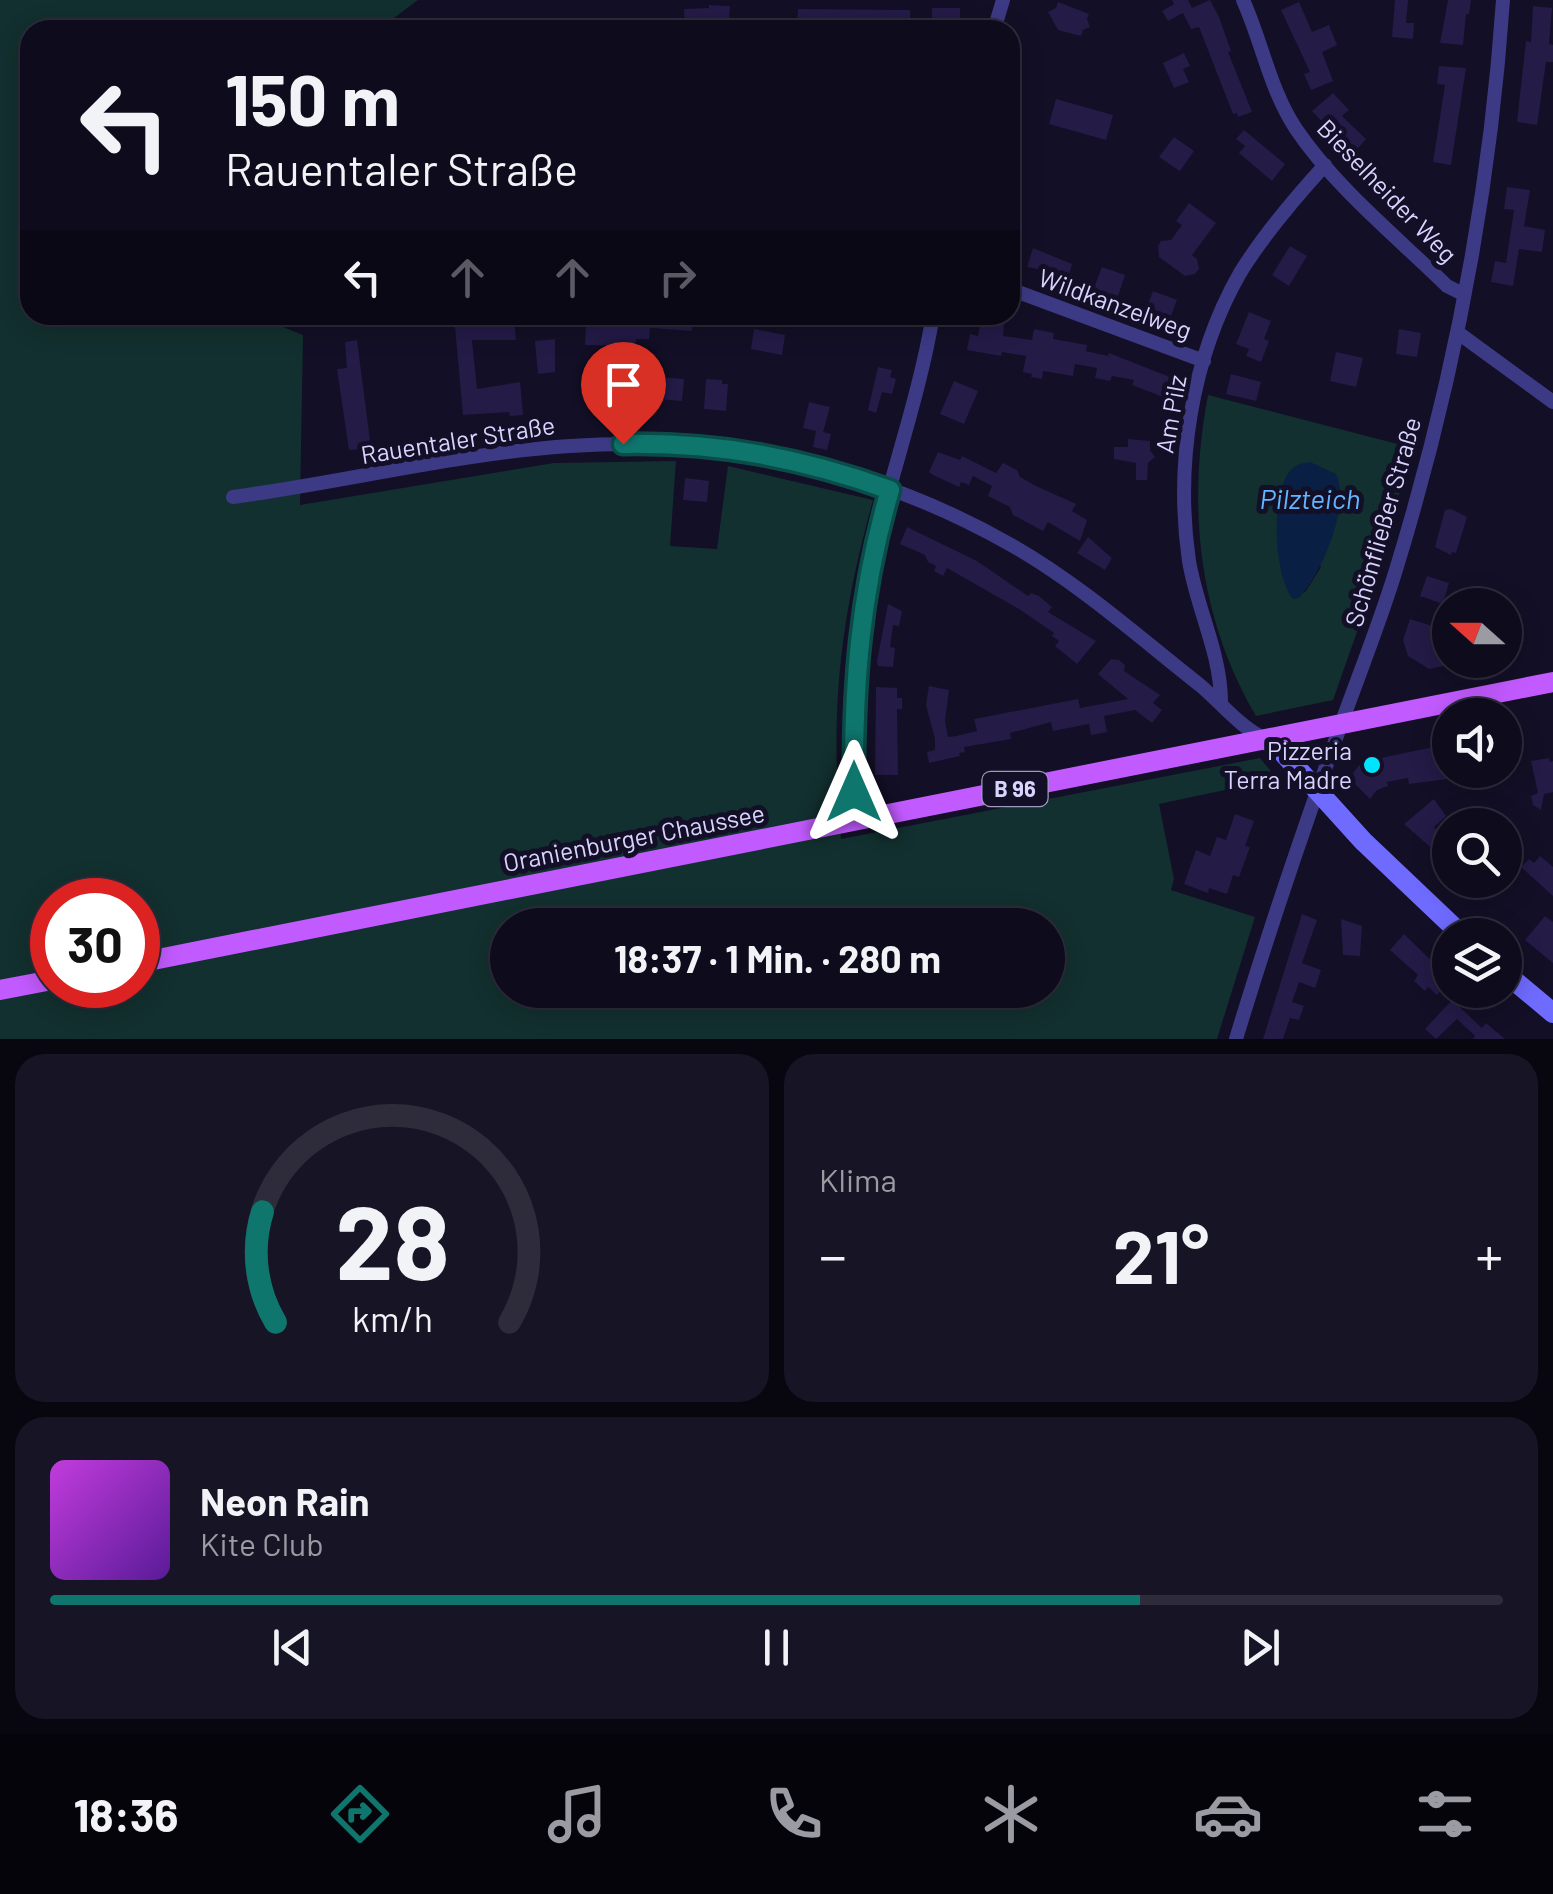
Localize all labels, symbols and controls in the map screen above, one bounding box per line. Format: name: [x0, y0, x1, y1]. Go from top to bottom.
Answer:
text: 150 m: [225, 56, 400, 140]
icon: left: [60, 60, 190, 190]
street label: Bieselheider Weg: [1312, 112, 1464, 268]
text: Rauentaler Straße: [225, 141, 578, 195]
icon: left: [335, 250, 390, 305]
icon: ahead: [440, 250, 495, 305]
icon: ahead: [545, 250, 600, 305]
icon: right: [650, 250, 705, 305]
street label: Wildkanzelweg: [1035, 261, 1196, 345]
pin: [581, 342, 666, 445]
icon: arrive: [596, 357, 651, 412]
street label: Am Pilz: [1148, 372, 1192, 455]
street label: Rauentaler Straße: [359, 409, 557, 469]
street label: Schönfließer Straße: [1338, 414, 1426, 630]
water label: Pilzteich: [1260, 481, 1361, 515]
north arrow: [1432, 588, 1522, 678]
map controls: [1432, 588, 1522, 1008]
button: sound: [1432, 698, 1522, 788]
place label: Pizzeria Terra Madre: [1224, 735, 1352, 794]
position arrow: [802, 740, 906, 844]
marker: Pizzeria Terra Madre: [1361, 754, 1383, 776]
road number: B 96: [982, 772, 1048, 806]
street label: Oranienburger Chaussee: [500, 797, 767, 877]
button: search: [1432, 808, 1522, 898]
speed limit sign: 30: [30, 878, 160, 1008]
button: layers: [1432, 918, 1522, 1008]
text: 18:37 · 1 Min. · 280 m: [614, 935, 941, 981]
text: Klima: [819, 1160, 897, 1198]
text: 28: [335, 1176, 449, 1301]
text: 21°: [1113, 1209, 1209, 1299]
text: −: [819, 1221, 847, 1287]
text: +: [1475, 1221, 1503, 1287]
text: km/h: [352, 1296, 432, 1339]
text: Neon Rain: [200, 1478, 369, 1524]
text: Kite Club: [200, 1524, 324, 1562]
icon: previous: [265, 1620, 320, 1675]
icon: pause: [749, 1620, 804, 1675]
icon: next: [1233, 1620, 1288, 1675]
icon: directions: [325, 1779, 395, 1849]
icon: music: [542, 1779, 612, 1849]
icon: phone: [759, 1779, 829, 1849]
icon: climate: [976, 1779, 1046, 1849]
icon: car: [1193, 1779, 1263, 1849]
icon: filters: [1410, 1779, 1480, 1849]
text: 18:36: [73, 1787, 179, 1841]

